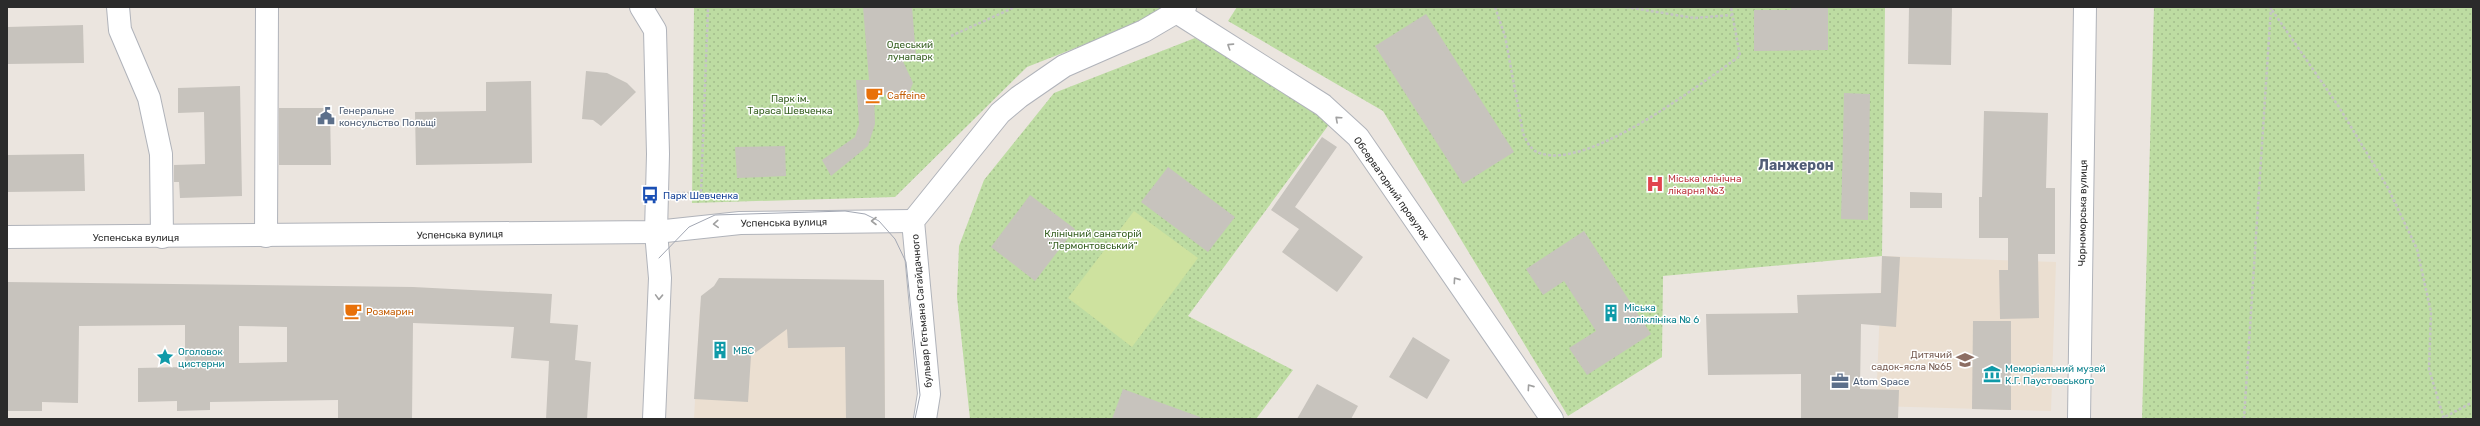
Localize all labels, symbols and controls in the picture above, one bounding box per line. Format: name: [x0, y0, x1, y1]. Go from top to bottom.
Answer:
park label: Одеський лунапарк: [887, 39, 933, 63]
one-way arrow: [1228, 44, 1235, 51]
cafe icon: Caffeine: [864, 85, 884, 105]
place label: Caffeine: [887, 90, 926, 102]
park label: Парк ім. Тараса Шевченка: [747, 93, 833, 117]
place label: Генеральне консульство Польщі: [339, 105, 436, 129]
public building icon: Генеральне консульство Польщі: [316, 106, 336, 126]
one-way arrow: [1335, 116, 1343, 124]
street label: Обсерваторний провулок: [1351, 134, 1432, 243]
district label: Ланжерон: [1758, 157, 1834, 174]
street label: Чорноморська вулиця: [2076, 160, 2090, 266]
place label: Міська клінічна лікарня №3: [1668, 173, 1741, 197]
hospital icon: Міська клінічна лікарня №3: [1645, 174, 1665, 194]
bus stop icon: Парк Шевченка: [640, 185, 660, 205]
place label: Парк Шевченка: [663, 190, 738, 202]
street label: Успенська вулиця: [741, 216, 827, 230]
one-way arrow: [871, 217, 877, 225]
one-way arrow: [713, 220, 719, 229]
street label: Успенська вулиця: [417, 228, 503, 242]
park label: Клінічний санаторій "Лермонтовський": [1044, 228, 1142, 252]
street label: Успенська вулиця: [93, 232, 179, 244]
street label: бульвар Гетьмана Сагайдачного: [909, 233, 935, 388]
one-way arrow: [1453, 277, 1461, 284]
one-way arrow: [655, 294, 664, 300]
cafe icon: Розмарин: [343, 301, 363, 321]
place label: Міська поліклініка № 6: [1624, 302, 1699, 326]
building icon: Міська поліклініка № 6: [1601, 303, 1621, 323]
place label: Розмарин: [366, 306, 414, 318]
building icon: МВС: [710, 340, 730, 360]
place label: МВС: [733, 345, 755, 357]
place label: Оголовок цистерни: [178, 346, 225, 370]
place icon: Оголовок цистерни: [155, 347, 175, 367]
place label: Дитячий садок-ясла №65: [1871, 349, 1952, 373]
school or university icon: Дитячий садок-ясла №65: [1955, 350, 1975, 370]
place label: Меморіальний музей К.Г. Паустовського: [2005, 363, 2106, 387]
museum icon: Меморіальний музей К.Г. Паустовського: [1982, 364, 2002, 384]
office icon: Atom Space: [1830, 371, 1850, 391]
place label: Atom Space: [1853, 376, 1910, 388]
one-way arrow: [1527, 384, 1534, 391]

